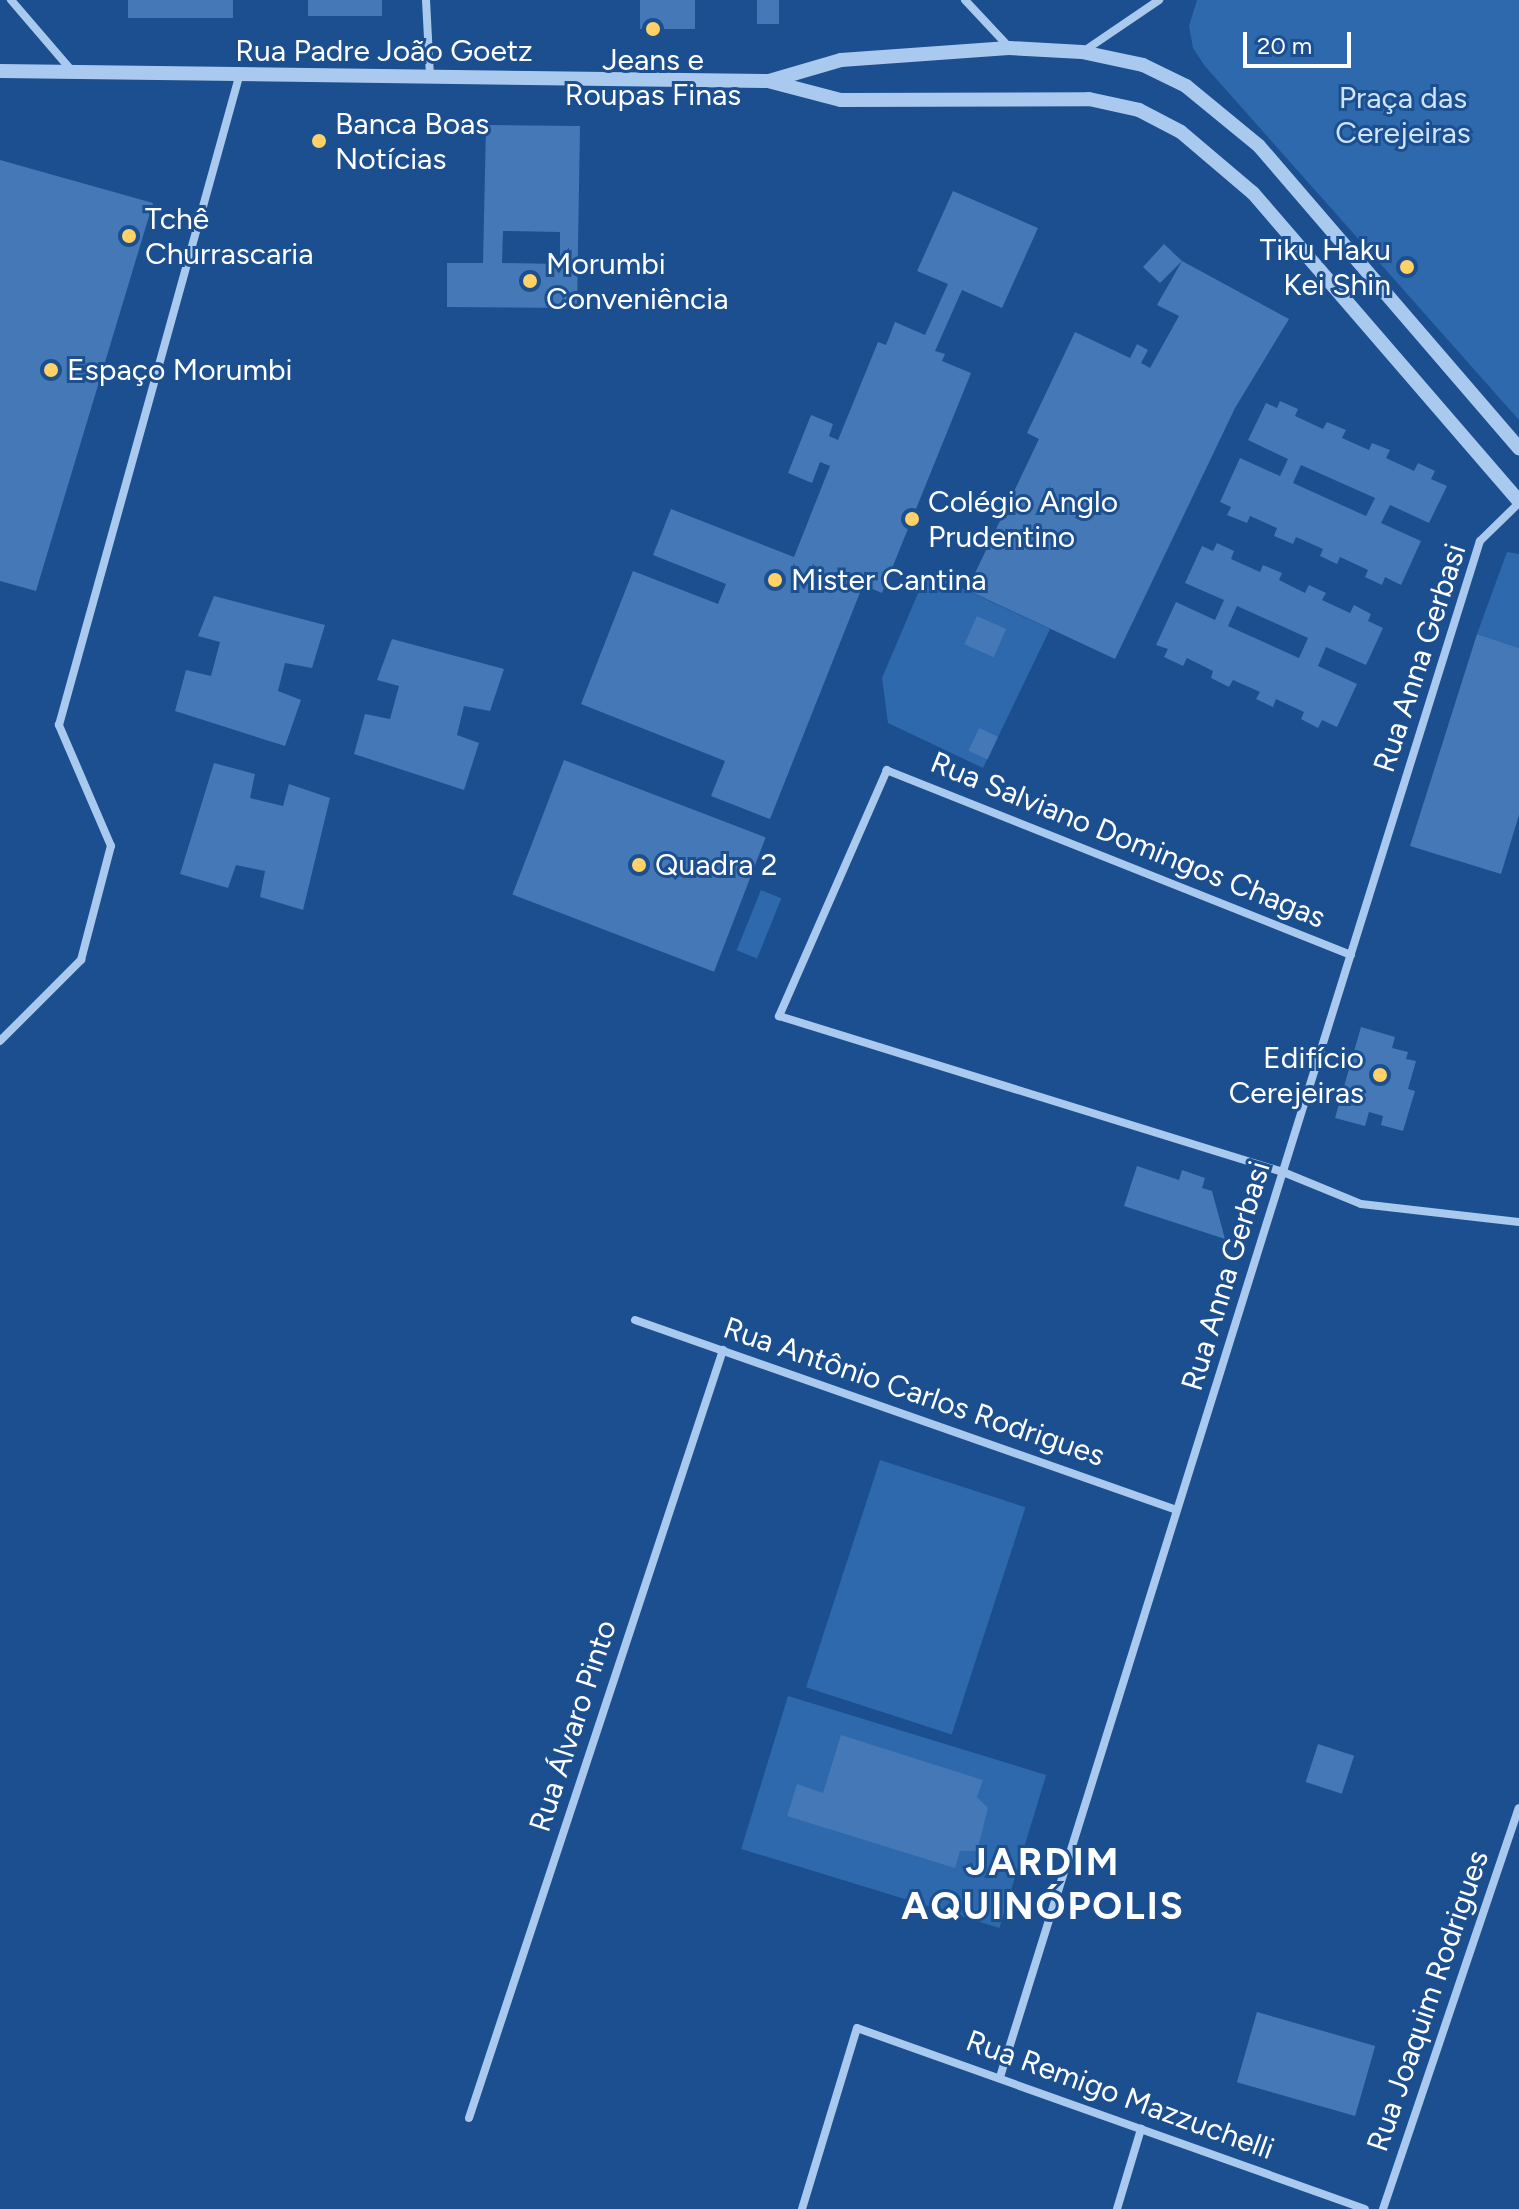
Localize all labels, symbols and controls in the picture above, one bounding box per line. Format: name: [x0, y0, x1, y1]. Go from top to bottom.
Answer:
scale bar: [1247, 16, 1355, 66]
marker: Jeans e Roupas Finas: [644, 20, 662, 38]
text: 20 m: [1257, 31, 1312, 60]
street label: Rua Padre João Goetz: [235, 33, 533, 69]
place label: Jeans e Roupas Finas: [565, 42, 741, 112]
park label: Praça das Cerejeiras: [1335, 80, 1471, 150]
place label: Banca Boas Notícias: [335, 106, 489, 176]
marker: Banca Boas Notícias: [310, 132, 328, 150]
place label: Tchê Churrascaria: [145, 201, 314, 272]
marker: Tchê Churrascaria: [120, 227, 138, 245]
place label: Tiku Haku Kei Shin: [1260, 232, 1391, 302]
place label: Morumbi Conveniência: [546, 246, 729, 316]
marker: Tiku Haku Kei Shin: [1398, 258, 1416, 276]
marker: Morumbi Conveniência: [521, 272, 539, 290]
place label: Espaço Morumbi: [67, 352, 293, 388]
marker: Espaço Morumbi: [42, 361, 60, 379]
place label: Colégio Anglo Prudentino: [928, 484, 1118, 554]
marker: Colégio Anglo Prudentino: [903, 510, 921, 528]
street label: Rua Anna Gerbasi: [1366, 539, 1474, 777]
place label: Mister Cantina: [791, 562, 987, 598]
marker: Mister Cantina: [766, 571, 784, 589]
street label: Rua Salviano Domingos Chagas: [926, 744, 1330, 936]
place label: Quadra 2: [655, 847, 778, 883]
marker: Quadra 2: [630, 856, 648, 874]
place label: Edifício Cerejeiras: [1229, 1040, 1364, 1110]
marker: Edifício Cerejeiras: [1371, 1066, 1389, 1084]
street label: Rua Anna Gerbasi: [1174, 1157, 1278, 1395]
street label: Rua Antônio Carlos Rodrigues: [719, 1310, 1109, 1474]
street label: Rua Álvaro Pinto: [522, 1616, 624, 1836]
district label: JARDIM AQUINÓPOLIS: [901, 1840, 1185, 1930]
street label: Rua Joaquim Rodrigues: [1360, 1846, 1496, 2156]
street label: Rua Remigo Mazzuchelli: [961, 2023, 1279, 2167]

